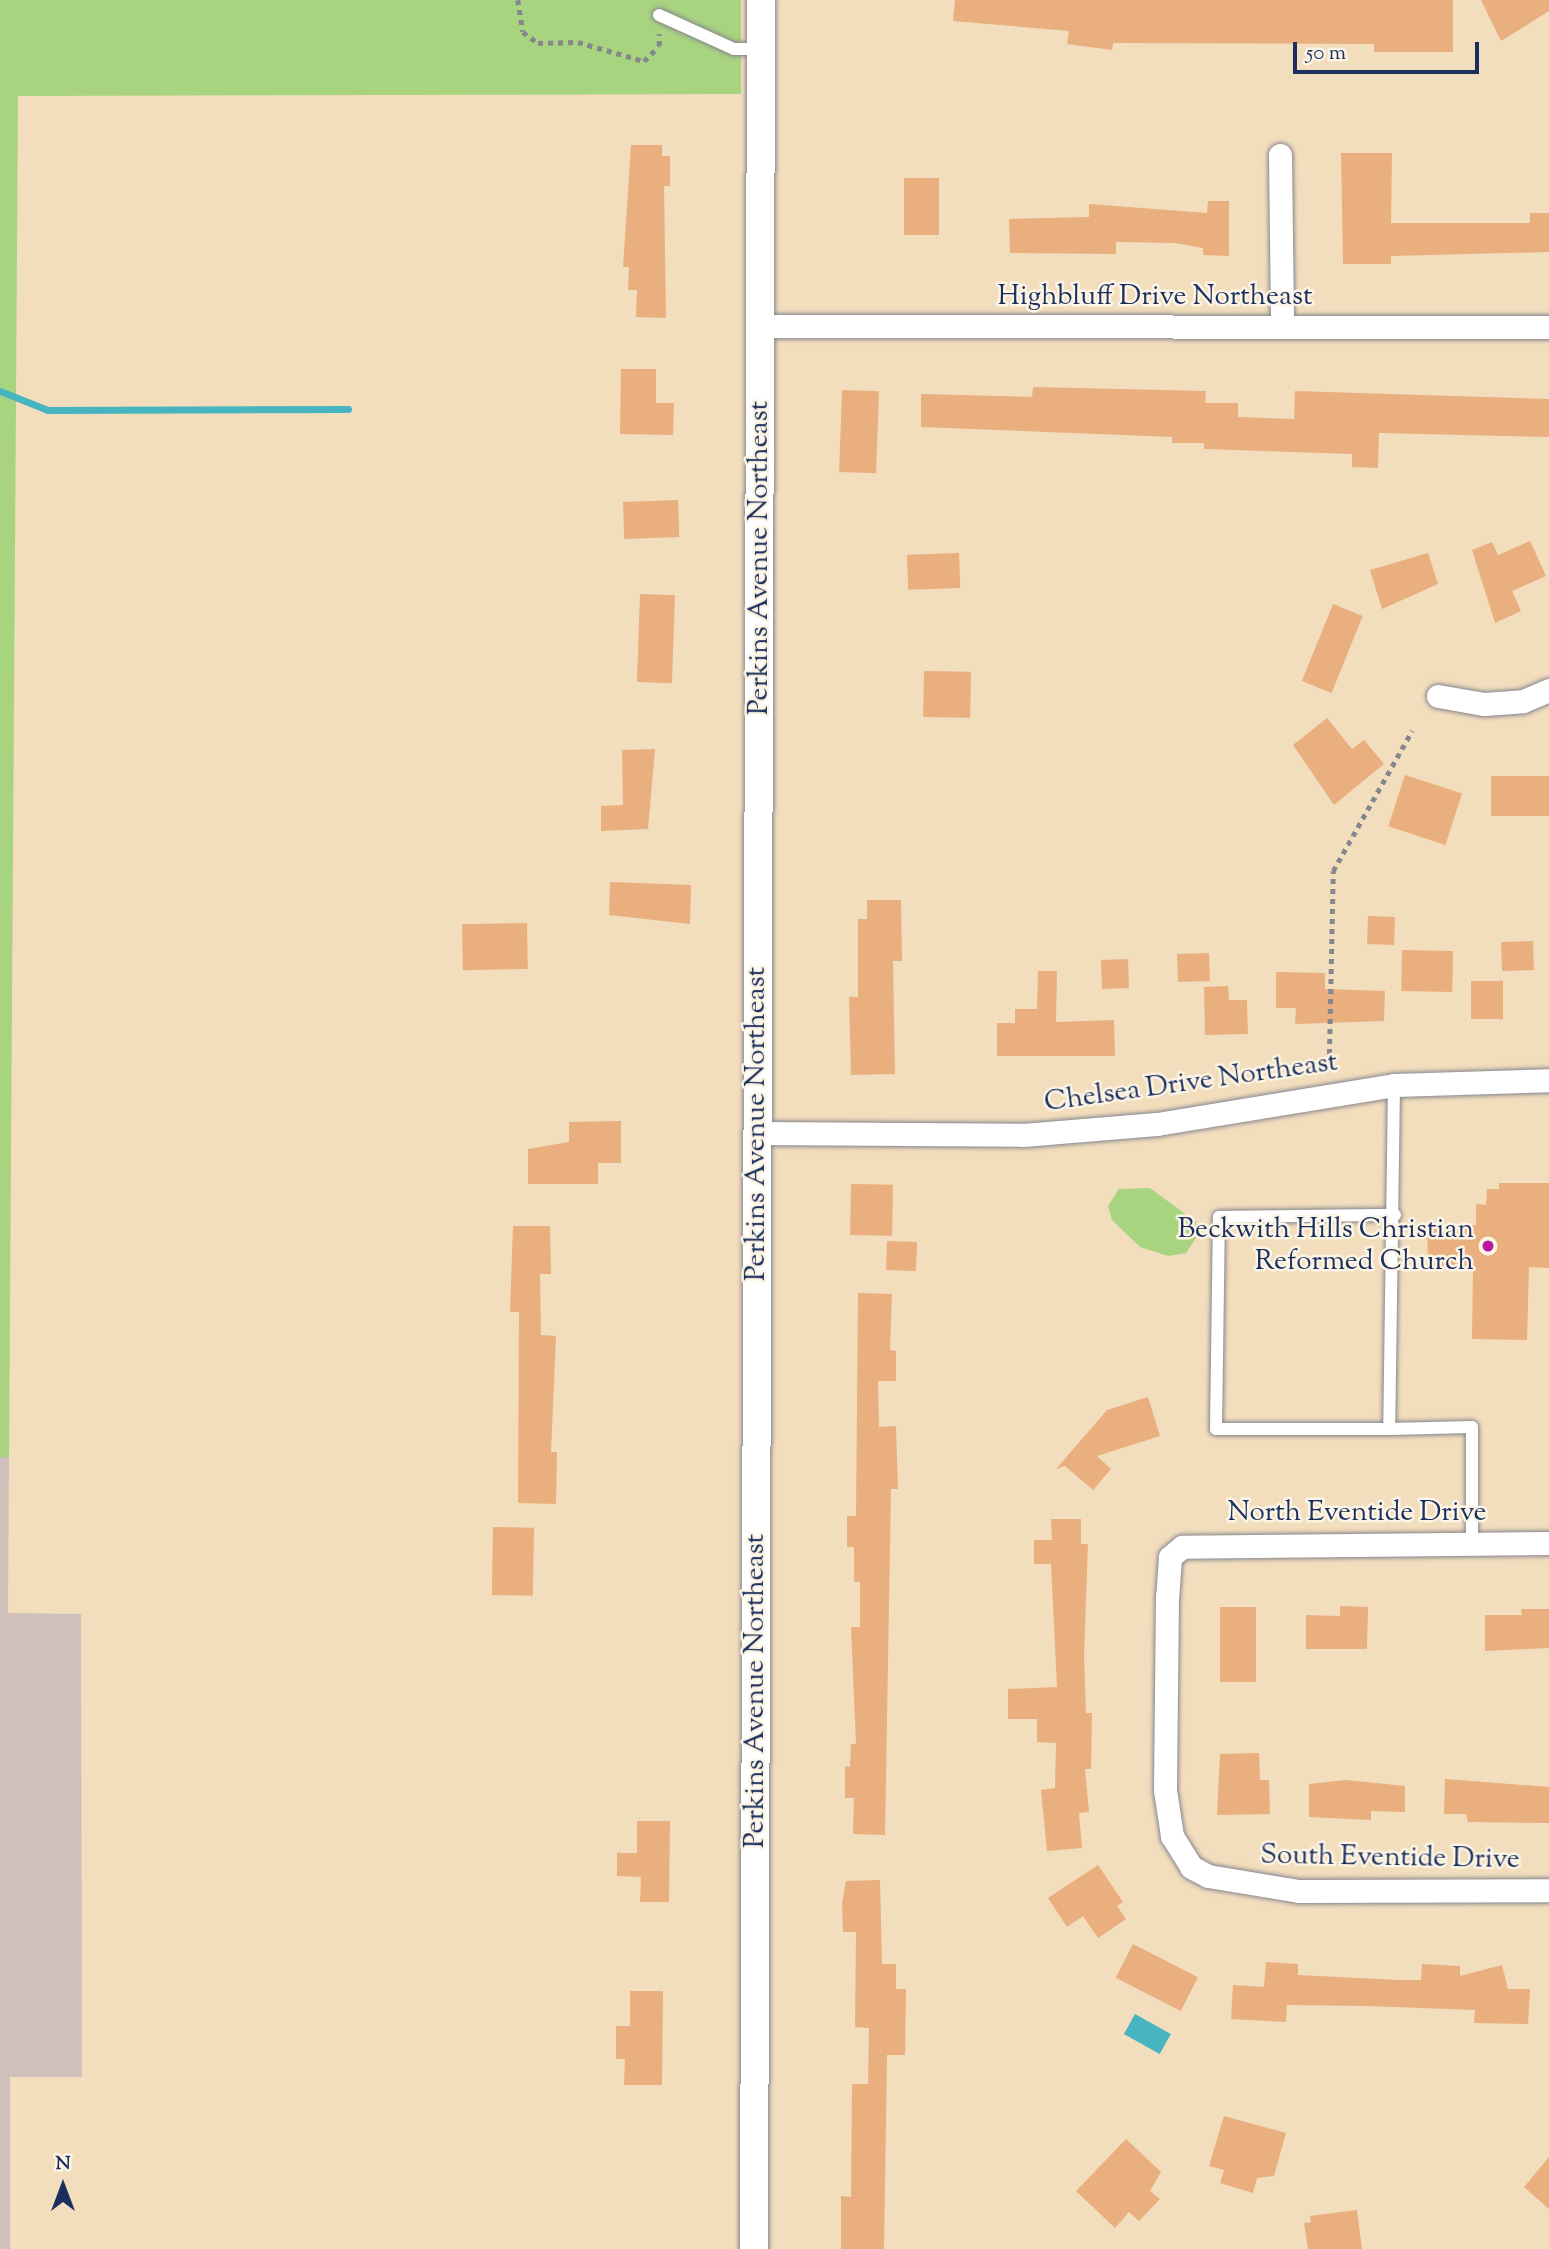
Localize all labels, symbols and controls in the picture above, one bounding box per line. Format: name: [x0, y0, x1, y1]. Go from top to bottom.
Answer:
scale bar: [1297, 28, 1482, 72]
text: 50 m: [1306, 39, 1346, 69]
street label: Highbluff Drive Northeast: [998, 280, 1312, 314]
street label: Perkins Avenue Northeast: [743, 401, 777, 715]
street label: Perkins Avenue Northeast: [740, 967, 774, 1281]
street label: Chelsea Drive Northeast: [1042, 1046, 1340, 1120]
place label: Beckwith Hills Christian Reformed Church: [1177, 1213, 1474, 1279]
marker: Beckwith Hills Christian Reformed Church: [1480, 1238, 1496, 1254]
street label: North Eventide Drive: [1227, 1496, 1487, 1530]
street label: Perkins Avenue Northeast: [739, 1534, 773, 1848]
street label: South Eventide Drive: [1260, 1839, 1520, 1877]
north arrow: [28, 2151, 98, 2221]
text: N: [55, 2151, 71, 2178]

